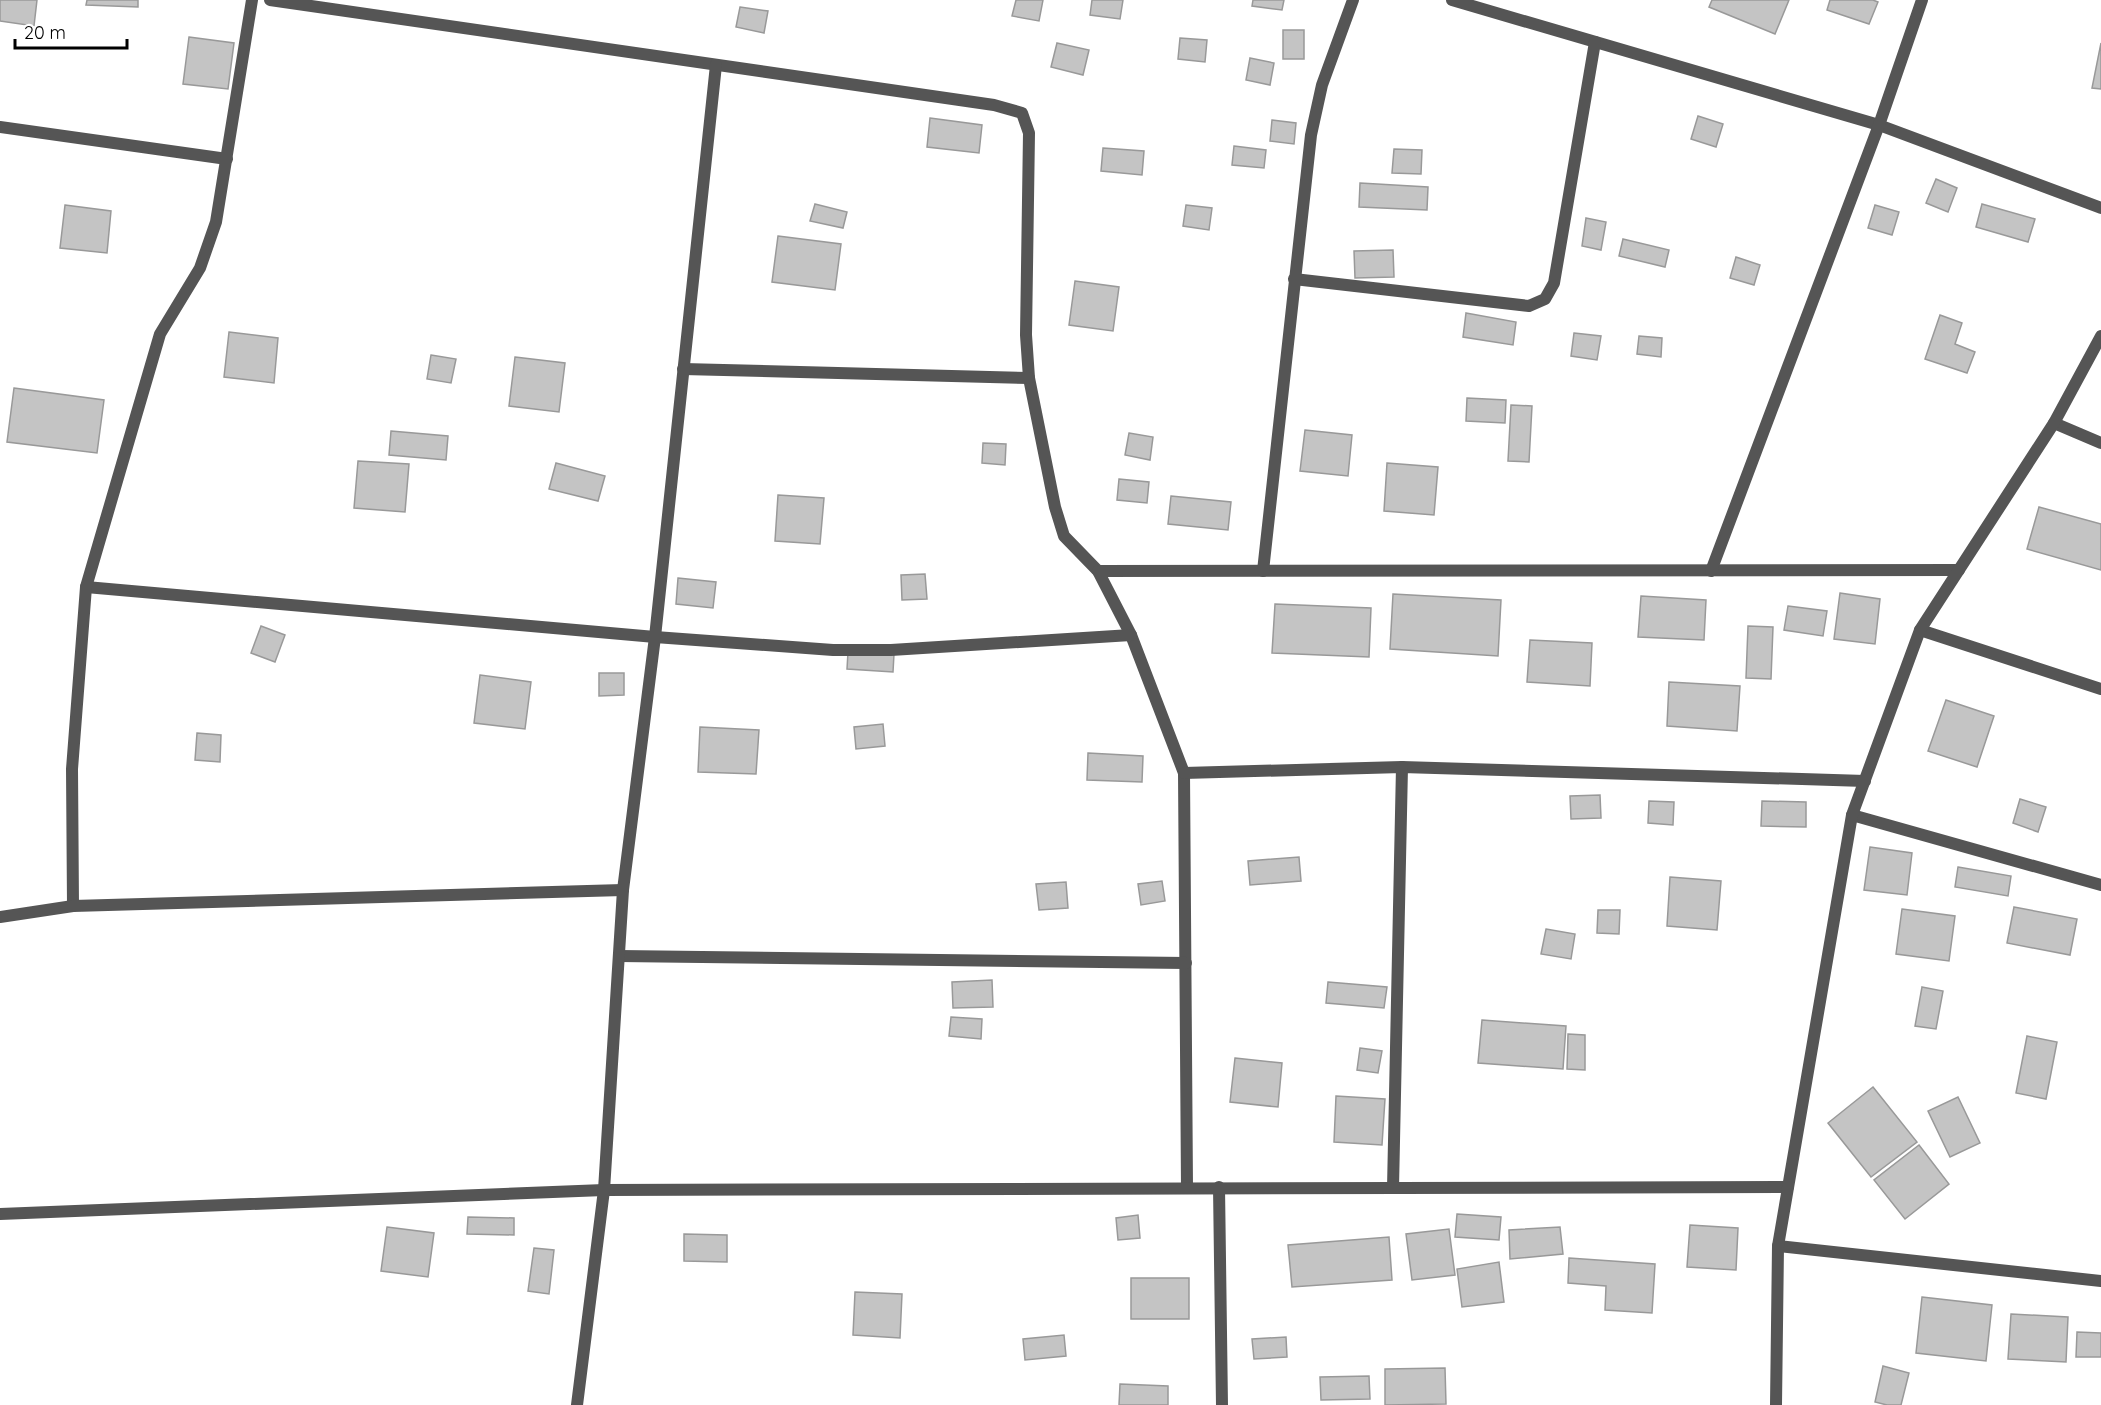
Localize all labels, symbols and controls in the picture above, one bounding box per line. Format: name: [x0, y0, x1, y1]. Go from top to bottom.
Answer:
scale bar: [15, 12, 128, 50]
text: 20 m: [24, 21, 66, 44]

